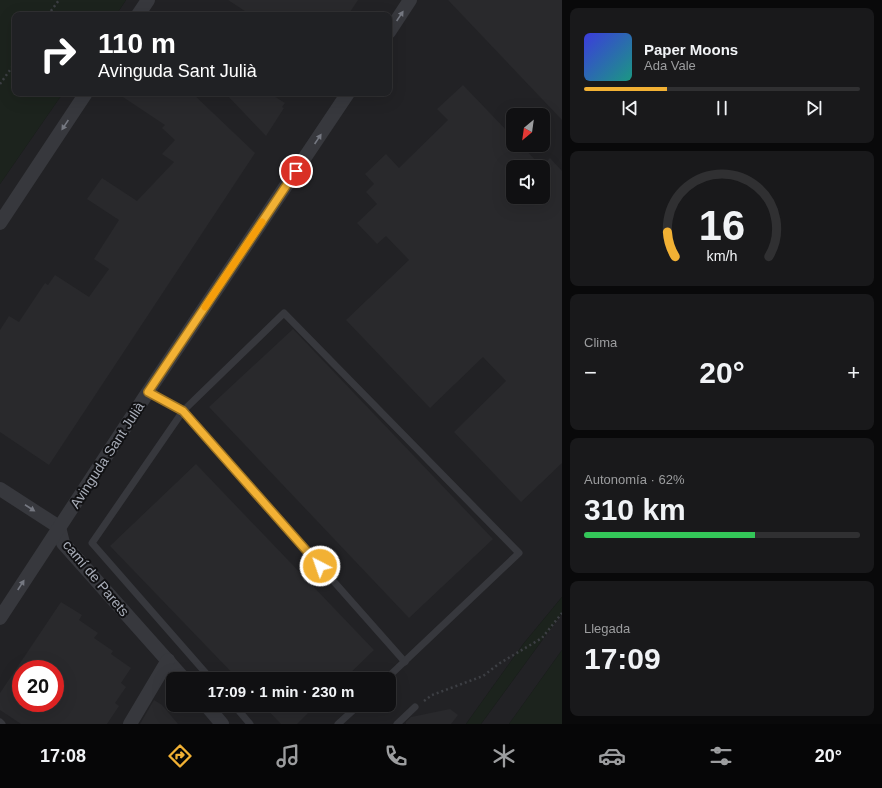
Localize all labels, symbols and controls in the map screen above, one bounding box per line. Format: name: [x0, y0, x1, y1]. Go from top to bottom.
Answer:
one-way arrow: [396, 11, 404, 21]
icon: right: [32, 28, 84, 80]
text: 110 m: [98, 28, 176, 59]
text: Paper Moons: [644, 41, 738, 58]
text: Ada Vale: [644, 58, 696, 73]
text: Avinguda Sant Julià: [98, 61, 257, 81]
icon: previous: [619, 97, 641, 119]
icon: pause: [711, 97, 733, 119]
icon: next: [803, 97, 825, 119]
north arrow: [506, 108, 550, 152]
map controls: [506, 108, 550, 204]
one-way arrow: [61, 120, 69, 131]
one-way arrow: [314, 133, 321, 144]
pin: [279, 154, 313, 188]
icon: arrive: [285, 160, 307, 182]
button: sound: [506, 160, 550, 204]
text: 16: [699, 202, 745, 249]
text: km/h: [707, 247, 738, 263]
text: Clima: [584, 335, 617, 350]
text: 20°: [699, 356, 745, 389]
text: −: [584, 360, 597, 385]
text: +: [847, 360, 860, 385]
street label: Avinguda Sant Julià: [67, 399, 147, 511]
text: Autonomía · 62%: [584, 472, 684, 487]
text: 310 km: [584, 493, 686, 526]
one-way arrow: [24, 504, 35, 512]
street label: camí de Parets: [60, 537, 132, 619]
position arrow: [299, 545, 341, 587]
one-way arrow: [17, 580, 25, 590]
text: Llegada: [584, 621, 630, 636]
text: 17:09: [584, 642, 661, 675]
speed limit sign: 20: [12, 660, 64, 712]
text: 17:09 · 1 min · 230 m: [208, 683, 354, 700]
icon: directions: [166, 742, 194, 770]
icon: music: [274, 742, 302, 770]
icon: phone: [382, 742, 410, 770]
icon: climate: [490, 742, 518, 770]
icon: car: [598, 742, 626, 770]
icon: filters: [707, 742, 735, 770]
text: 17:08: [40, 746, 86, 766]
text: 20°: [815, 746, 842, 766]

